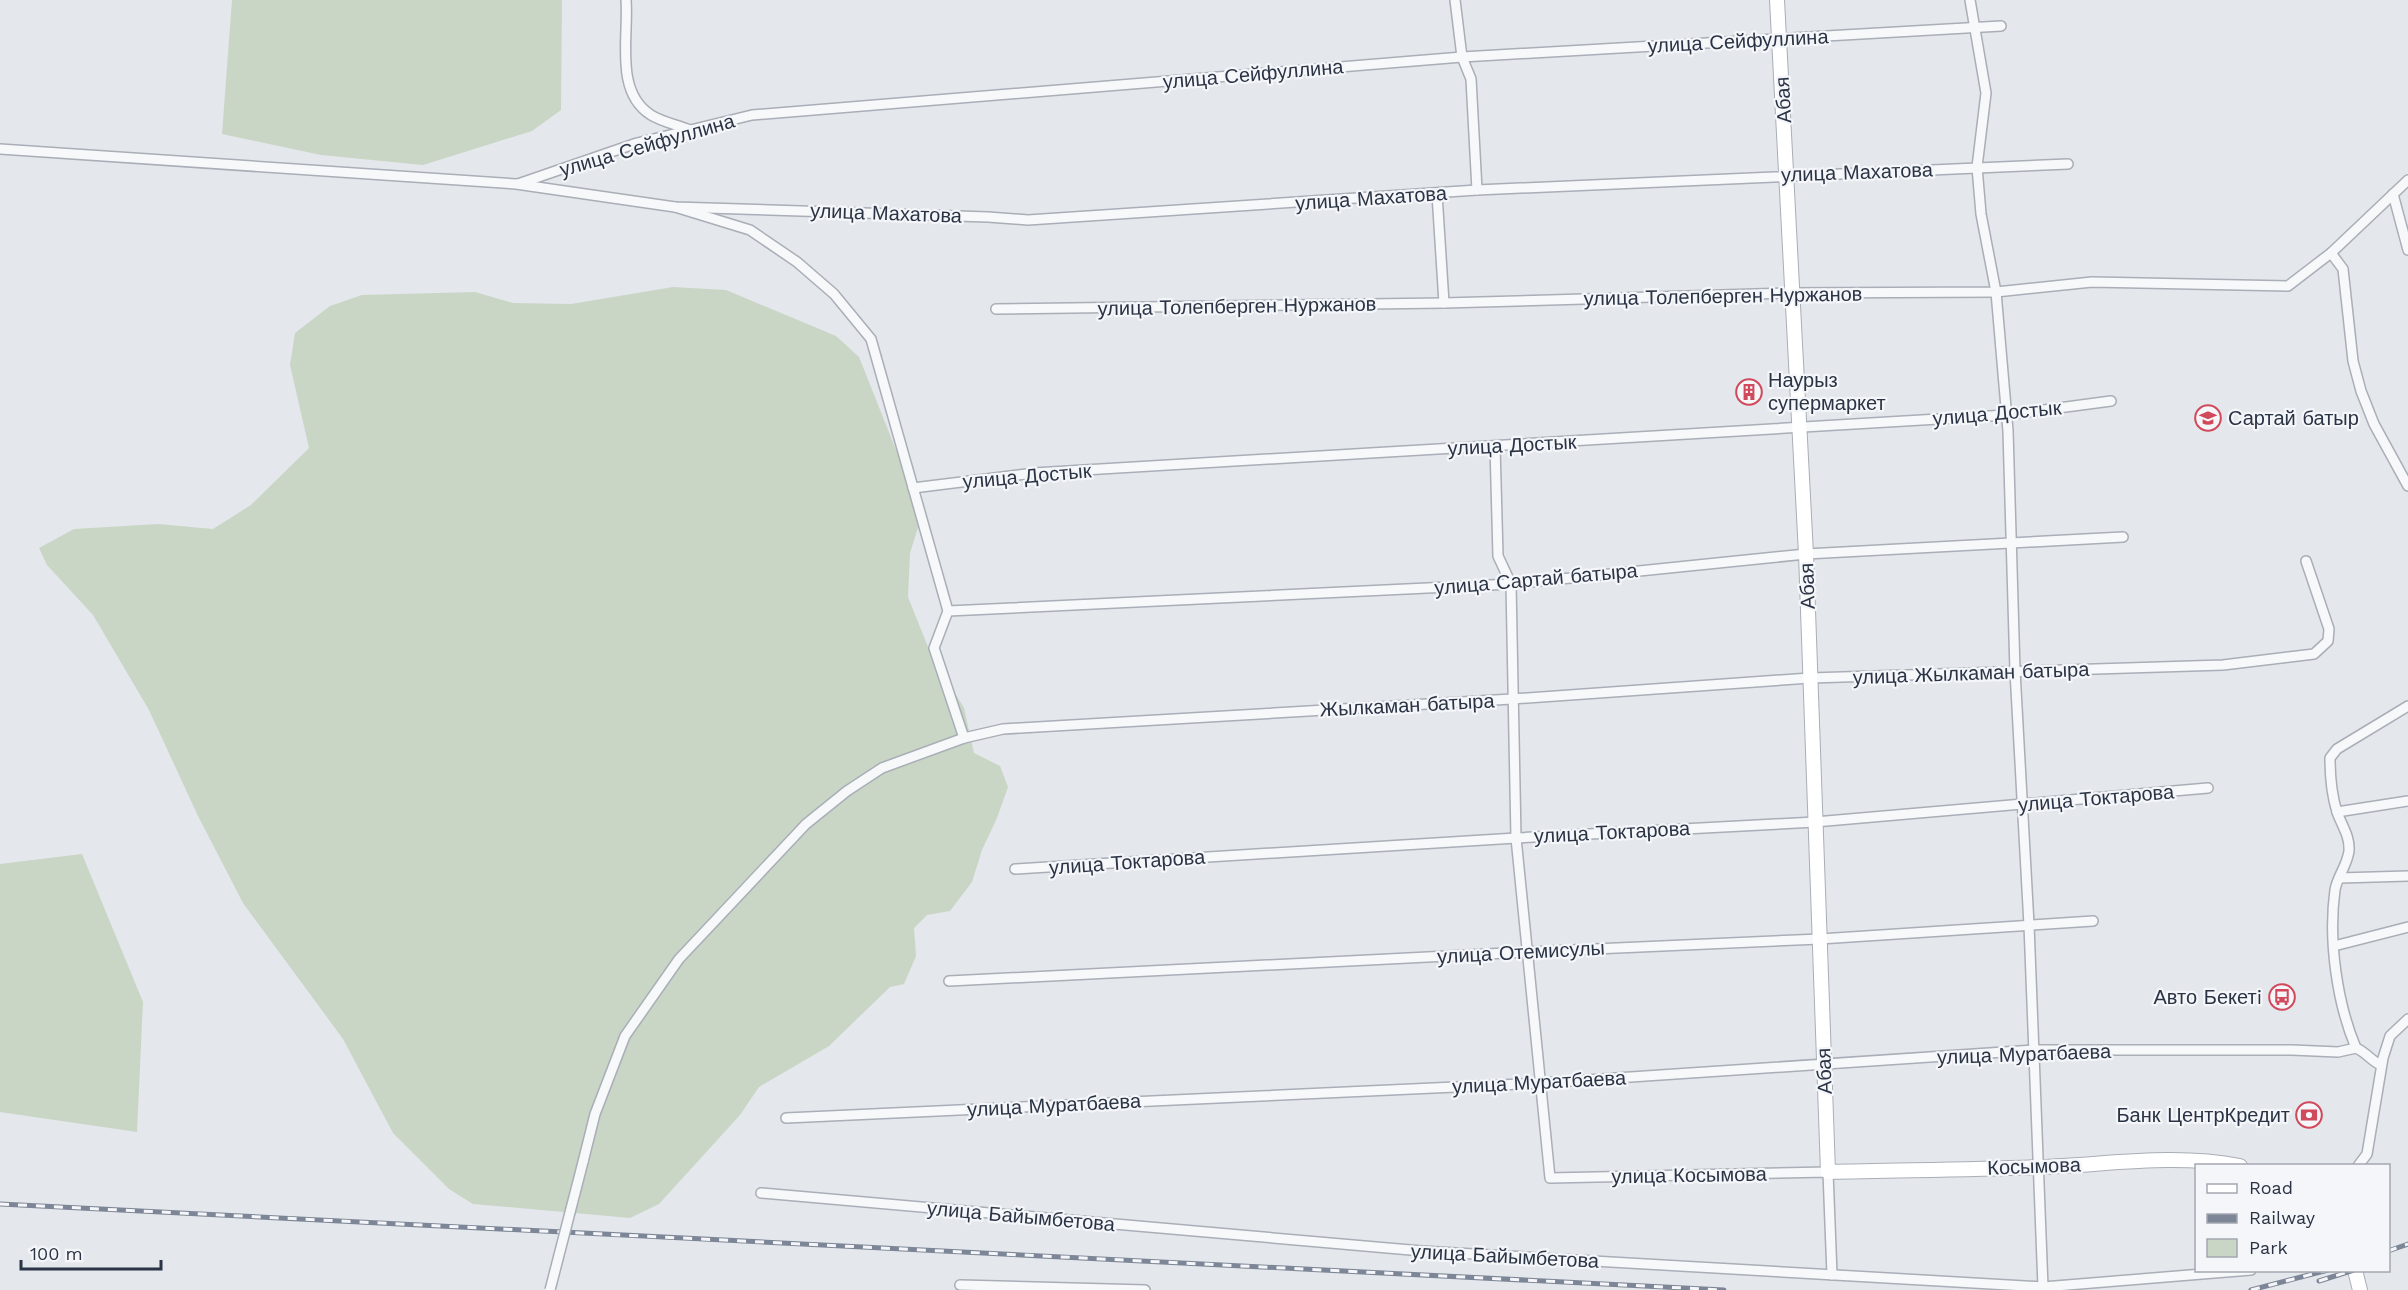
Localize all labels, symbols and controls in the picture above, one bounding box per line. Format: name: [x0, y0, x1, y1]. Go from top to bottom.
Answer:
street label: улица Сейфуллина: [1647, 24, 1830, 58]
street label: улица Сейфуллина: [1162, 54, 1345, 94]
street label: Абая: [1770, 76, 1796, 124]
street label: улица Сейфуллина: [557, 108, 738, 181]
street label: улица Махатова: [1781, 157, 1934, 187]
street label: улица Махатова: [1294, 181, 1448, 215]
street label: улица Махатова: [810, 198, 963, 228]
street label: улица Толепберген Нуржанов: [1583, 282, 1863, 310]
street label: улица Толепберген Нуржанов: [1097, 292, 1377, 320]
place label: Наурыз супермаркет: [1768, 368, 1886, 415]
building icon: Наурыз супермаркет: [1734, 377, 1764, 407]
street label: улица Достык: [1932, 395, 2063, 431]
school or university icon: Сартай батыр: [2193, 403, 2223, 433]
place label: Сартай батыр: [2228, 406, 2359, 430]
street label: улица Достык: [1447, 430, 1577, 460]
street label: улица Достык: [962, 458, 1093, 494]
street label: улица Сартай батыра: [1433, 558, 1639, 600]
street label: Абая: [1794, 562, 1820, 610]
street label: улица Жылкаман батыра: [1852, 657, 2091, 689]
street label: Жылкаман батыра: [1319, 688, 1496, 722]
street label: улица Токтарова: [2017, 779, 2176, 817]
street label: улица Токтарова: [1533, 816, 1692, 848]
street label: улица Токтарова: [1048, 845, 1207, 879]
street label: улица Отемисулы: [1437, 936, 1605, 968]
bus stop icon: Авто Бекетi: [2267, 982, 2297, 1012]
place label: Авто Бекетi: [2153, 985, 2262, 1009]
street label: улица Муратбаева: [1937, 1039, 2112, 1069]
street label: Абая: [1811, 1047, 1837, 1095]
street label: улица Муратбаева: [1451, 1065, 1627, 1099]
street label: улица Муратбаева: [966, 1088, 1142, 1122]
bank icon: Банк ЦентрКредит: [2294, 1100, 2324, 1130]
place label: Банк ЦентрКредит: [2116, 1103, 2290, 1127]
street label: Косымова: [1987, 1152, 2082, 1180]
street label: улица Косымова: [1611, 1162, 1768, 1188]
legend: [2195, 1164, 2390, 1272]
text: Road: [2249, 1177, 2293, 1198]
street label: улица Байымбетова: [926, 1196, 1117, 1236]
text: Railway: [2249, 1207, 2316, 1228]
scale bar: [21, 1233, 160, 1271]
text: Park: [2249, 1237, 2288, 1258]
street label: улица Байымбетова: [1410, 1239, 1601, 1273]
text: 100 m: [30, 1243, 83, 1264]

